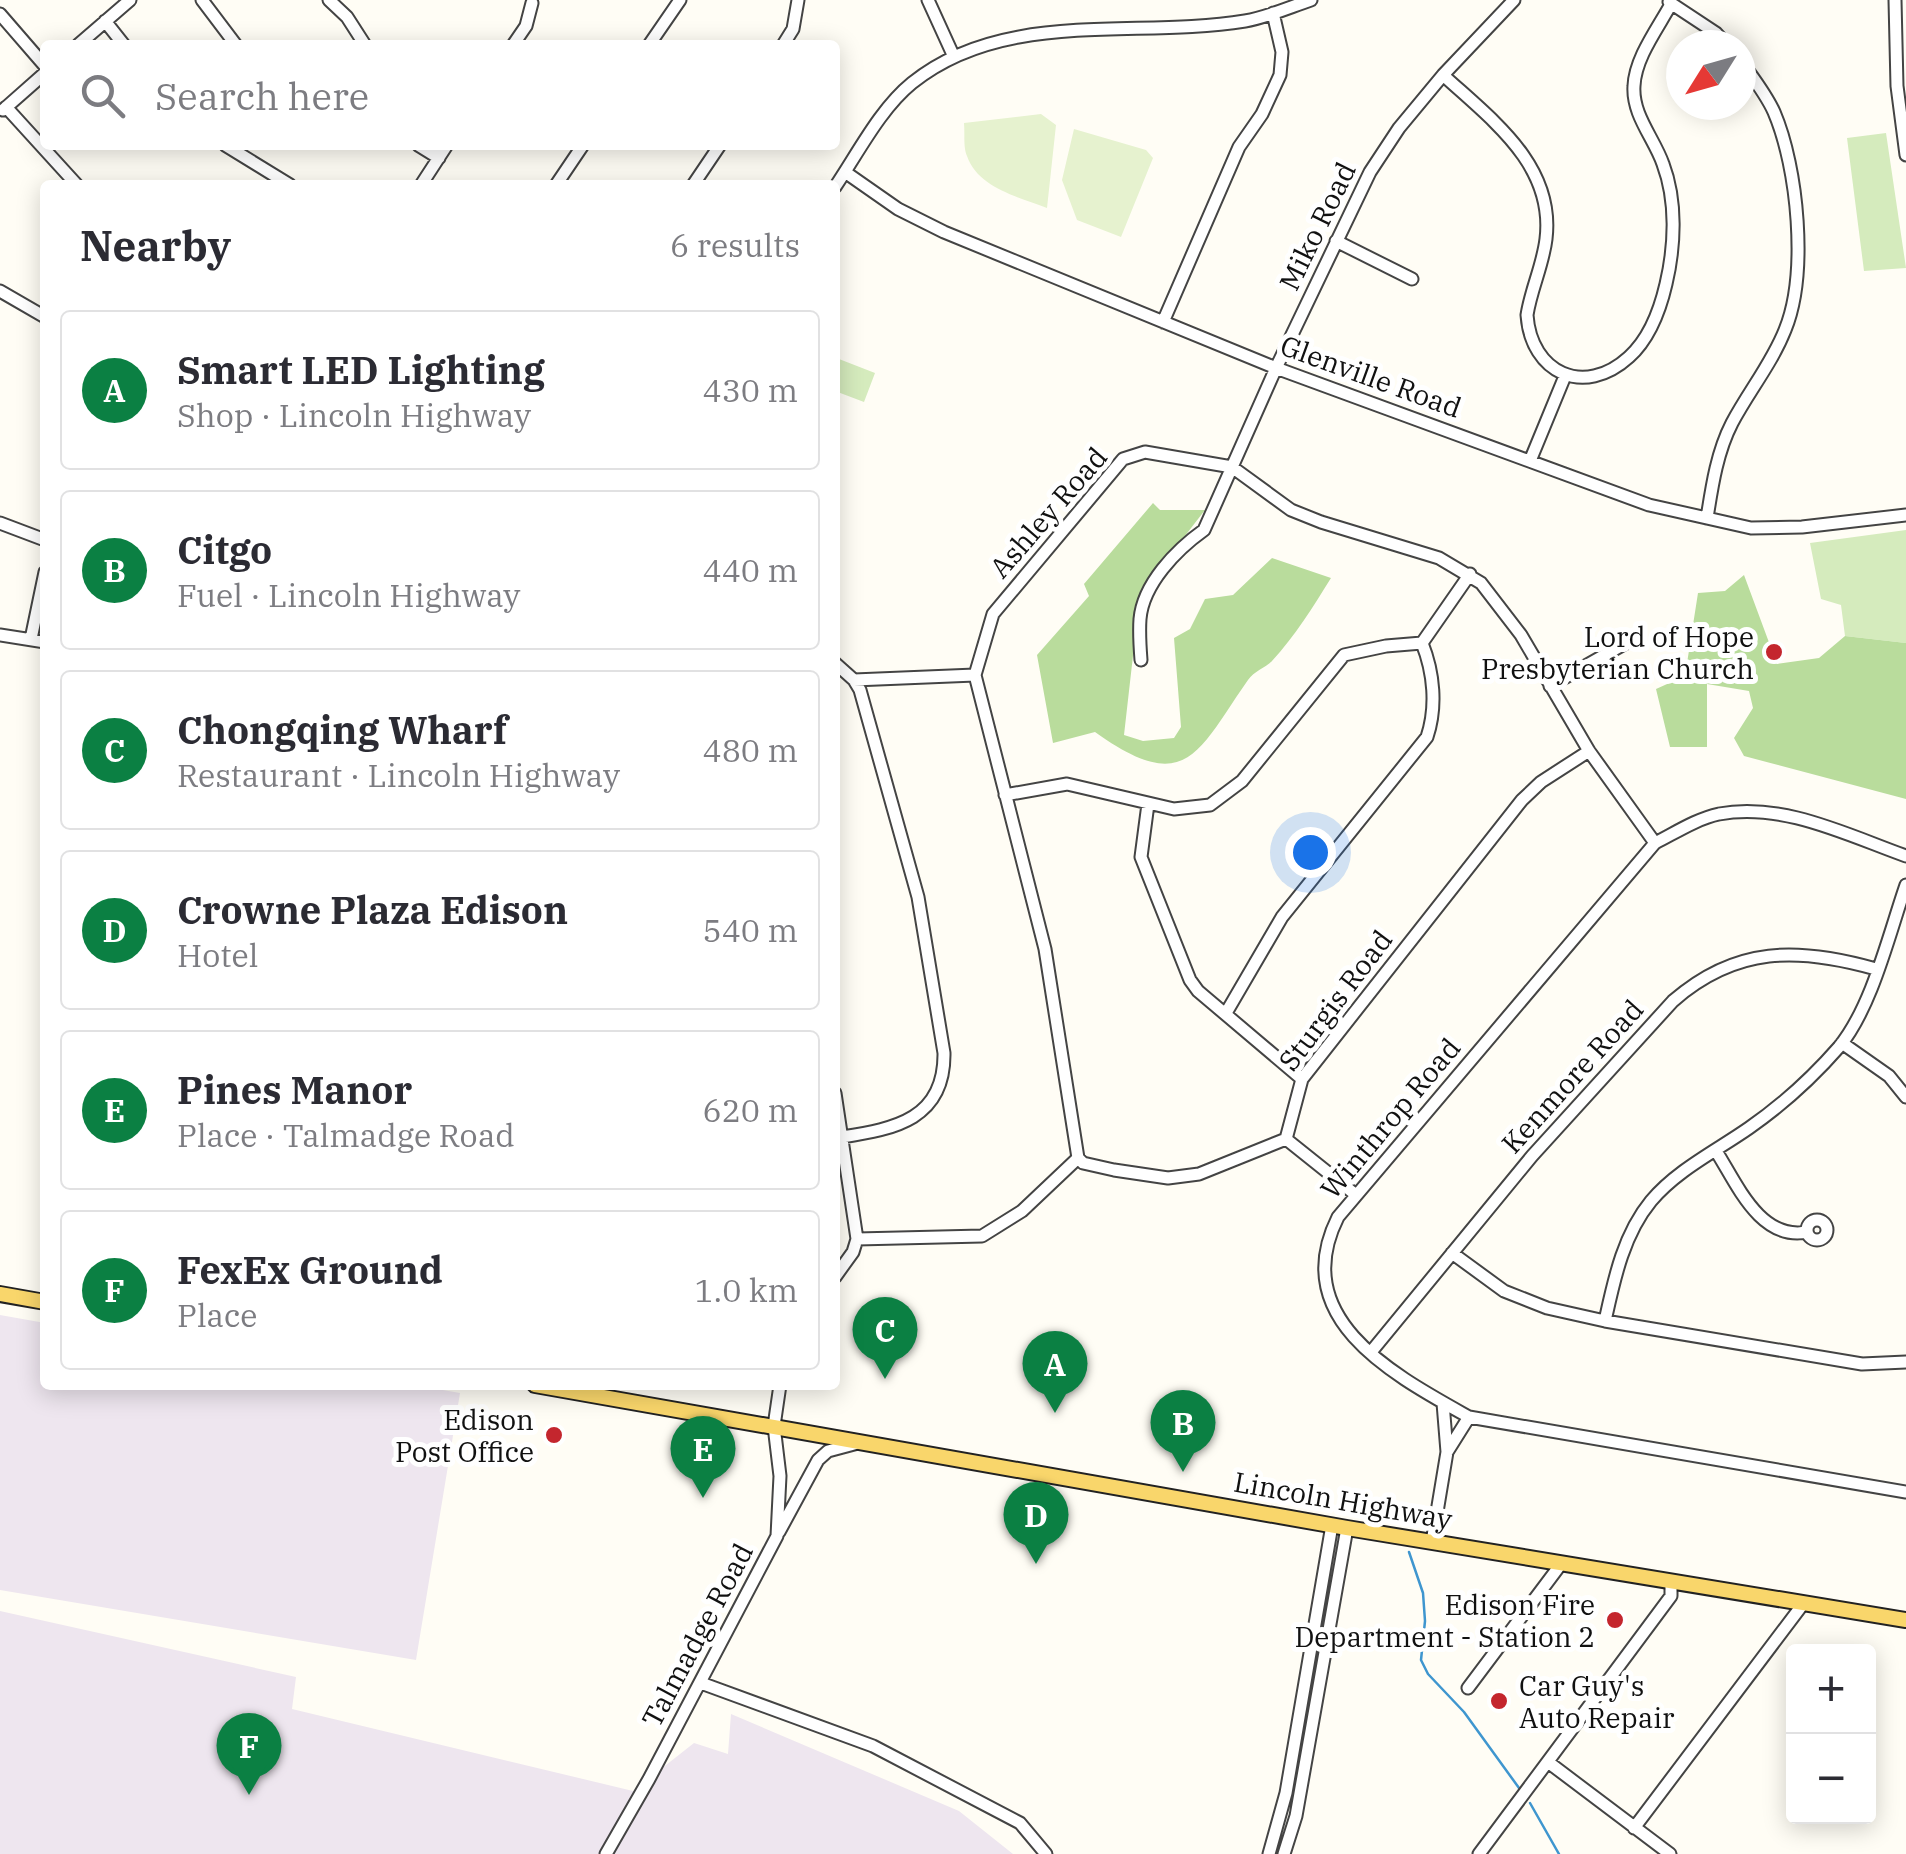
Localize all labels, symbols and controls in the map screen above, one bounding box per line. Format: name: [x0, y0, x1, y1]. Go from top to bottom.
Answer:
north arrow: [1666, 30, 1756, 120]
search box: [40, 40, 840, 150]
icon: search: [75, 68, 130, 123]
text: Search here: [155, 71, 369, 120]
street label: Miko Road: [1270, 156, 1364, 296]
text: Nearby: [80, 218, 231, 273]
text: 6 results: [670, 224, 800, 266]
street label: Glenville Road: [1275, 326, 1467, 426]
text: Smart LED Lighting: [177, 345, 545, 394]
text: A: [103, 369, 126, 411]
text: 430 m: [702, 369, 798, 411]
text: Shop · Lincoln Highway: [177, 394, 531, 436]
street label: Ashley Road: [981, 439, 1115, 585]
text: Citgo: [177, 525, 272, 574]
text: B: [103, 549, 126, 591]
text: 440 m: [702, 549, 798, 591]
text: Fuel · Lincoln Highway: [177, 574, 520, 616]
place label: Lord of Hope Presbyterian Church: [1481, 618, 1754, 687]
marker: Lord of Hope Presbyterian Church: [1763, 641, 1785, 663]
text: Chongqing Wharf: [177, 705, 507, 754]
text: C: [104, 729, 125, 771]
text: 480 m: [702, 729, 798, 771]
text: Restaurant · Lincoln Highway: [177, 754, 620, 796]
your location: [1285, 827, 1336, 878]
text: Crowne Plaza Edison: [177, 885, 568, 934]
text: D: [102, 909, 127, 951]
text: 540 m: [702, 909, 798, 951]
street label: Sturgis Road: [1270, 922, 1400, 1078]
text: Hotel: [177, 934, 258, 976]
street label: Kenmore Road: [1493, 991, 1651, 1161]
street label: Winthrop Road: [1312, 1030, 1468, 1206]
text: Pines Manor: [177, 1065, 412, 1114]
text: E: [104, 1089, 125, 1131]
text: 620 m: [702, 1089, 798, 1131]
text: Place · Talmadge Road: [177, 1114, 515, 1156]
text: FexEx Ground: [177, 1245, 443, 1294]
text: F: [104, 1269, 125, 1311]
text: 1.0 km: [694, 1269, 798, 1311]
text: Place: [177, 1294, 257, 1336]
pin: C: [852, 1296, 918, 1379]
pin: A: [1022, 1330, 1088, 1413]
pin: B: [1150, 1390, 1216, 1472]
place label: Edison Post Office: [395, 1401, 534, 1470]
pin: E: [670, 1416, 736, 1498]
marker: Edison Post Office: [543, 1424, 565, 1446]
street label: Lincoln Highway: [1231, 1463, 1455, 1537]
pin: D: [1004, 1482, 1068, 1564]
street label: Talmadge Road: [633, 1537, 761, 1733]
place label: Edison Fire Department - Station 2: [1294, 1586, 1595, 1655]
marker: Edison Fire Department - Station 2: [1604, 1609, 1626, 1631]
map controls: [1786, 1644, 1876, 1824]
button: +: [1786, 1644, 1876, 1734]
place label: Car Guy's Auto Repair: [1519, 1667, 1675, 1736]
marker: Car Guy's Auto Repair: [1488, 1690, 1510, 1712]
pin: F: [216, 1712, 282, 1795]
button: −: [1786, 1734, 1876, 1824]

